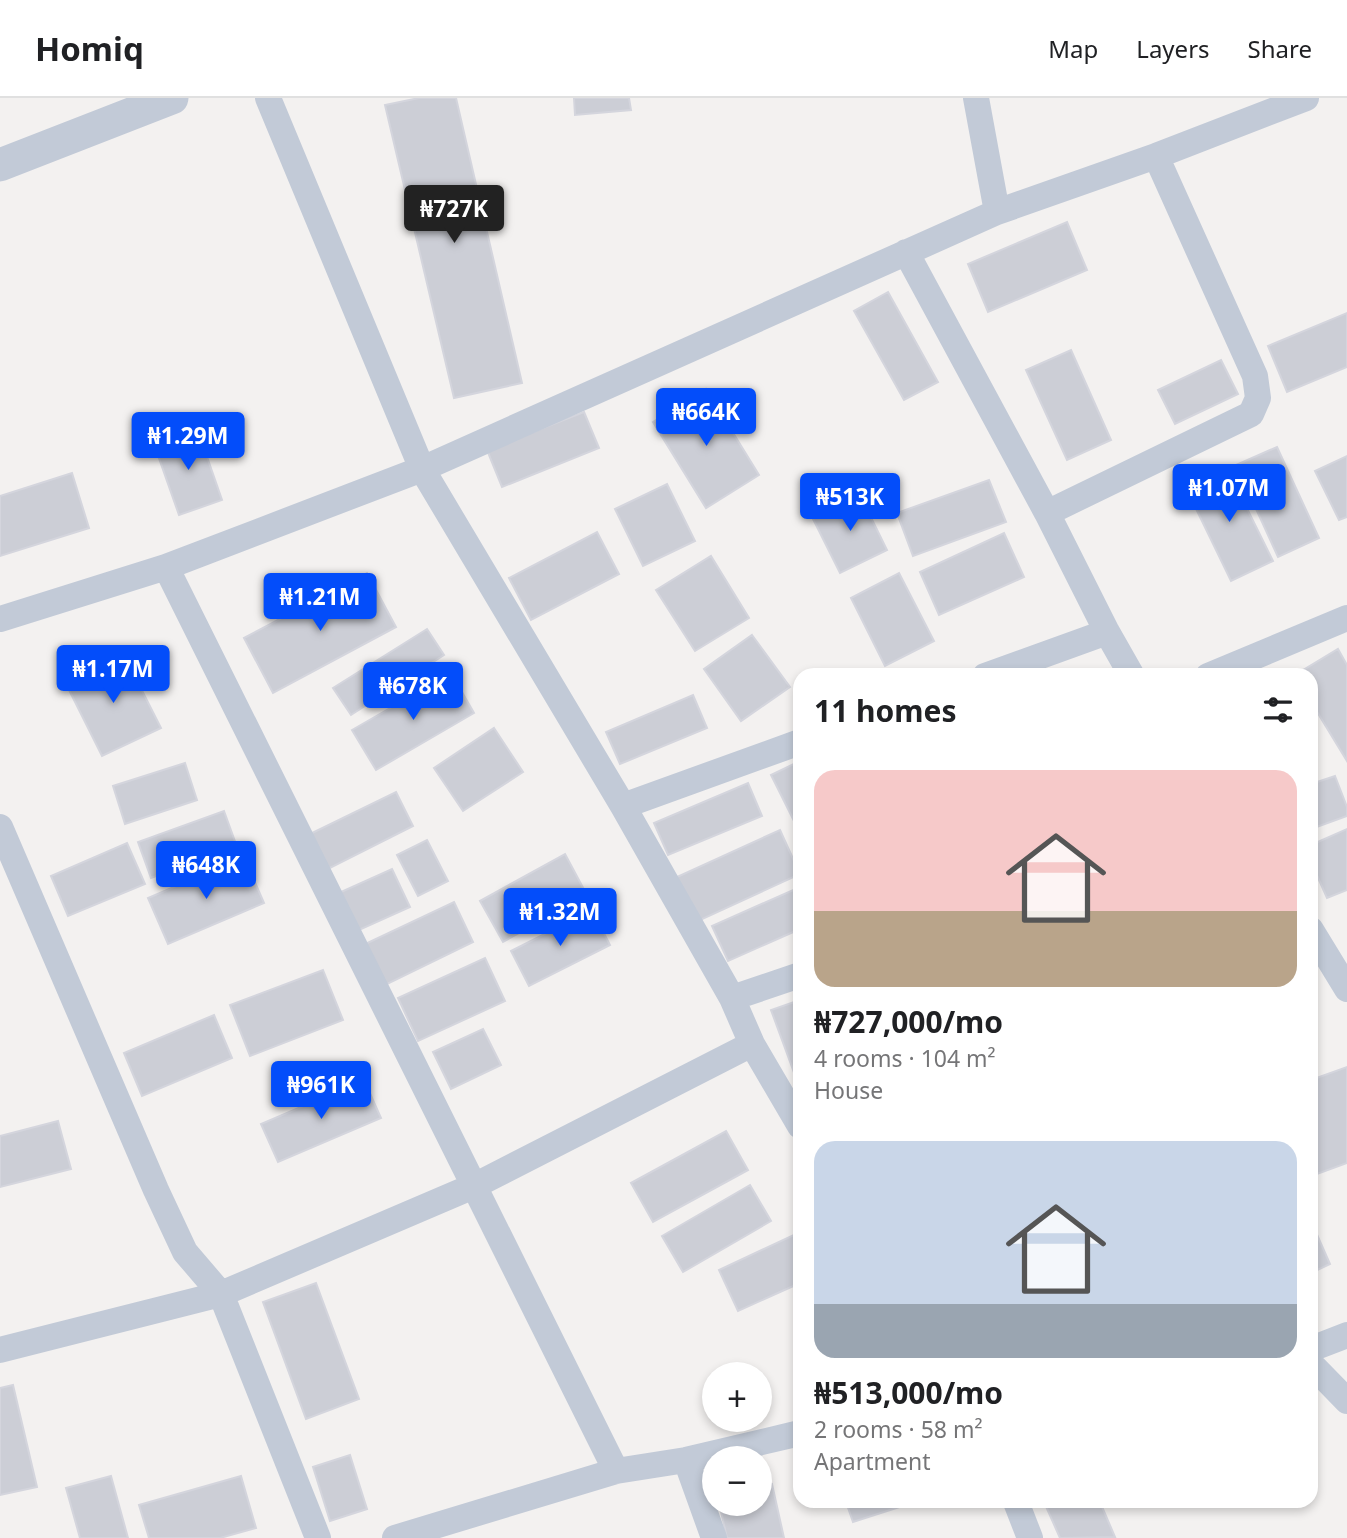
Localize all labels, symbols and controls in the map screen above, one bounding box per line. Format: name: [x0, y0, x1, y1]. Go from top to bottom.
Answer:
text: Homiq: [35, 26, 144, 71]
text: Map: [1048, 32, 1098, 65]
text: Layers: [1136, 32, 1210, 65]
text: Share: [1248, 32, 1312, 65]
pin: ₦727K: [405, 186, 503, 245]
text: ₦727K: [420, 192, 488, 224]
pin: ₦664K: [657, 388, 755, 448]
text: ₦664K: [672, 395, 740, 427]
pin: ₦1.29M: [131, 412, 245, 472]
text: ₦1.29M: [148, 419, 228, 451]
pin: ₦1.07M: [1172, 464, 1286, 524]
text: ₦1.07M: [1189, 471, 1269, 503]
pin: ₦513K: [801, 474, 899, 533]
text: ₦513K: [816, 480, 884, 512]
pin: ₦1.21M: [263, 574, 377, 633]
text: ₦1.21M: [280, 580, 360, 612]
pin: ₦1.17M: [56, 646, 170, 705]
text: ₦1.17M: [73, 652, 153, 684]
pin: ₦678K: [364, 662, 462, 722]
text: ₦678K: [379, 669, 447, 701]
text: 11 homes: [814, 690, 957, 731]
icon: filters: [1259, 691, 1297, 729]
icon: home: [993, 815, 1119, 941]
pin: ₦648K: [157, 842, 255, 901]
text: ₦648K: [172, 848, 240, 880]
pin: ₦1.32M: [503, 888, 617, 948]
text: ₦1.32M: [520, 895, 600, 927]
text: ₦727,000/mo: [814, 1001, 1003, 1042]
text: 4 rooms · 104 m²: [814, 1042, 996, 1074]
pin: ₦961K: [272, 1062, 370, 1121]
text: ₦961K: [287, 1068, 355, 1100]
text: House: [814, 1074, 883, 1106]
icon: home: [993, 1186, 1119, 1312]
map controls: [702, 1362, 772, 1516]
button: +: [702, 1362, 772, 1432]
text: ₦513,000/mo: [814, 1372, 1003, 1413]
text: 2 rooms · 58 m²: [814, 1413, 983, 1445]
text: Apartment: [814, 1445, 931, 1477]
button: −: [702, 1446, 772, 1516]

